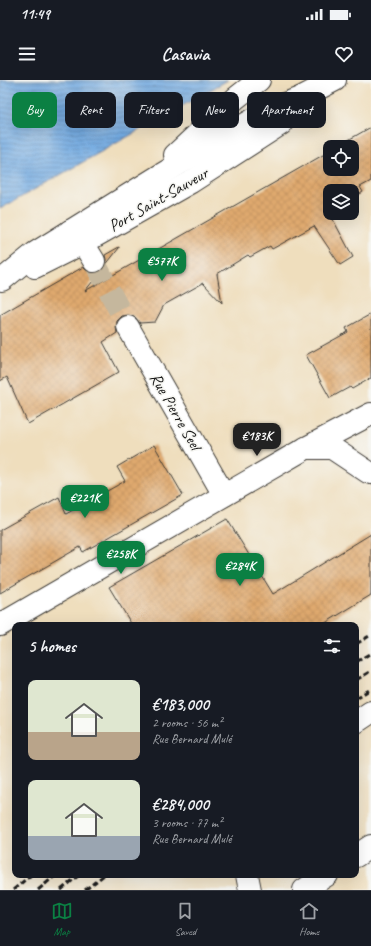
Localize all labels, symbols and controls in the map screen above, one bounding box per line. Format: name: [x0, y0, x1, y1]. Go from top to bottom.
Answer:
text: 11:49: [20, 5, 50, 24]
icon: menu: [16, 43, 38, 65]
text: Casavia: [162, 43, 209, 65]
icon: heart: [333, 43, 355, 65]
chip: Buy: [12, 92, 57, 128]
chip: Rent: [65, 92, 116, 128]
chip: Filters: [124, 92, 183, 128]
chip: New: [191, 92, 239, 128]
chip: Apartment: [247, 92, 326, 128]
map controls: [323, 140, 359, 220]
button: locate: [323, 140, 359, 176]
street label: Port Saint-Sauveur: [105, 161, 213, 236]
button: layers: [323, 184, 359, 220]
pin: €577K: [134, 248, 190, 282]
text: €577K: [147, 253, 177, 269]
street label: Rue Pierre Seel: [145, 369, 208, 456]
pin: €183K: [229, 423, 285, 457]
text: €183K: [242, 428, 272, 444]
pin: €221K: [57, 485, 113, 519]
text: €221K: [70, 490, 100, 506]
pin: €258K: [93, 541, 149, 575]
text: €258K: [106, 546, 136, 562]
pin: €284K: [212, 553, 268, 587]
text: €284K: [225, 558, 255, 574]
icon: filters: [321, 635, 343, 657]
text: 5 homes: [28, 636, 76, 657]
text: €183,000: [152, 694, 209, 715]
icon: home: [60, 696, 108, 744]
text: 2 rooms · 56 m²: [152, 715, 222, 731]
text: Rue Bernard Mulé: [152, 731, 231, 747]
text: €284,000: [152, 794, 209, 815]
icon: home: [60, 796, 108, 844]
text: 3 rooms · 77 m²: [152, 815, 222, 831]
text: Rue Bernard Mulé: [152, 831, 231, 847]
tab: Map: [51, 900, 73, 938]
tab: Saved: [174, 900, 196, 938]
tab: Home: [298, 900, 320, 938]

